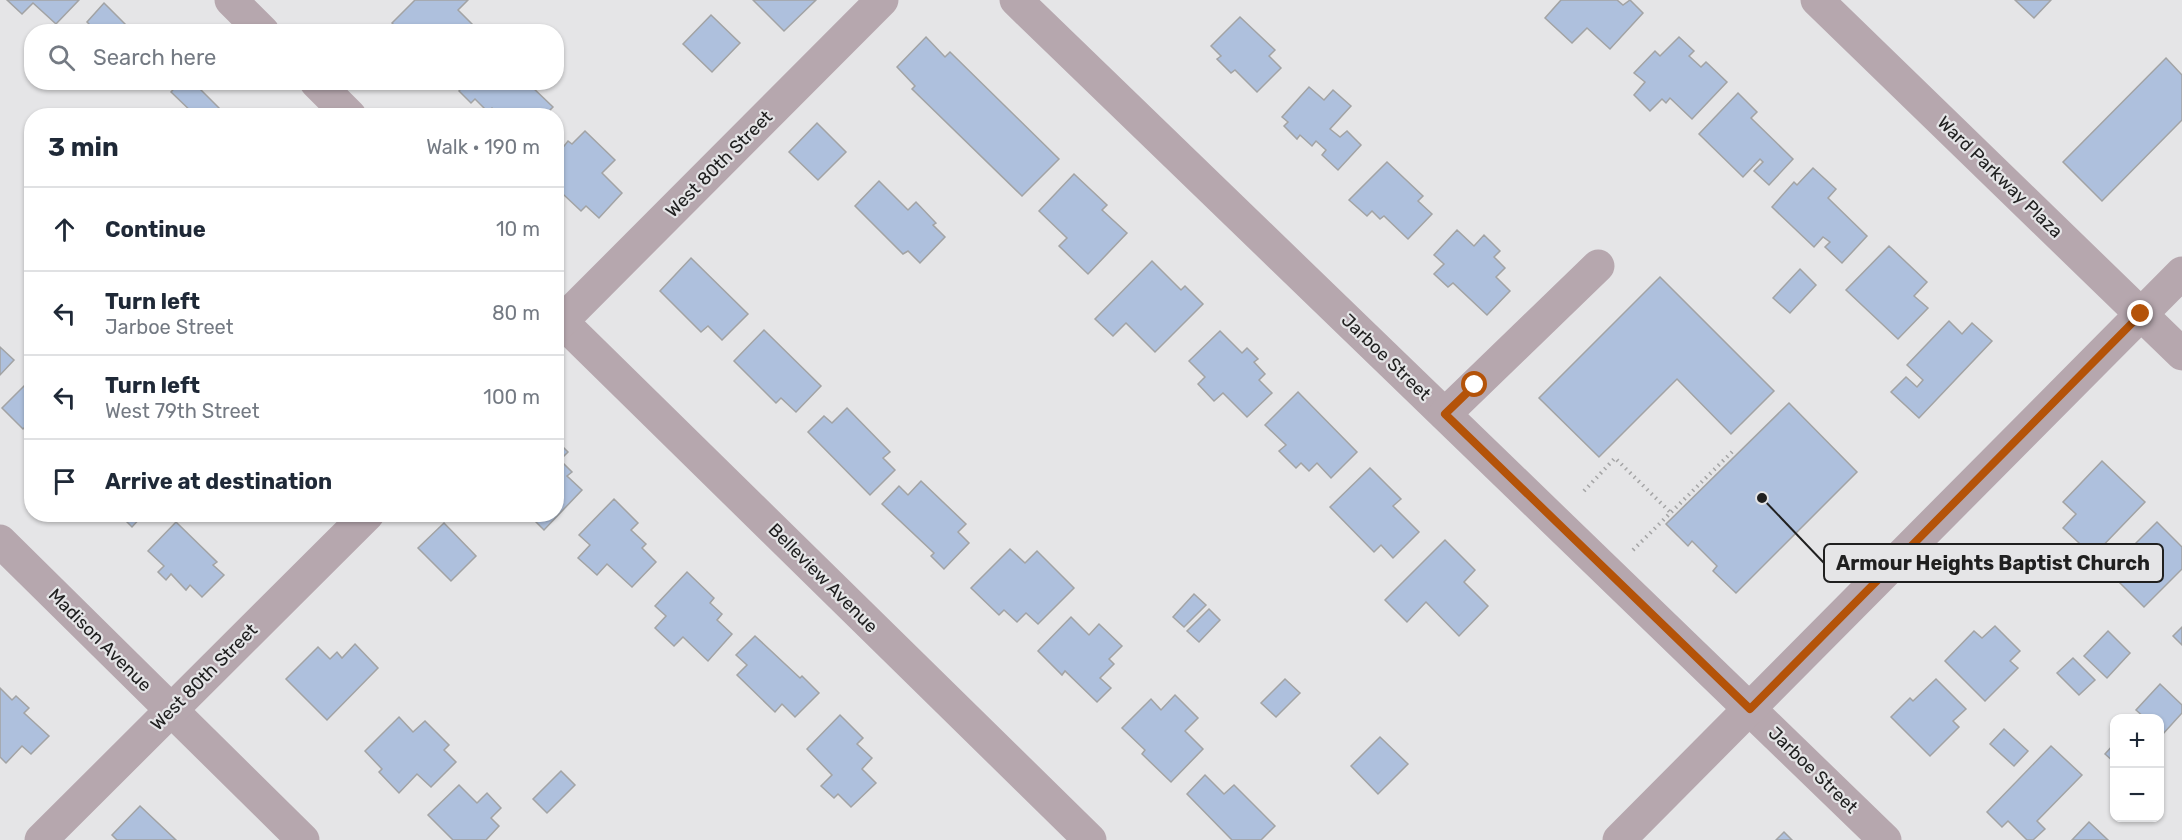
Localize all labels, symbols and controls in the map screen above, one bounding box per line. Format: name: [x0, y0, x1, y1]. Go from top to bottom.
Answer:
search box: [24, 24, 564, 90]
icon: search: [45, 41, 78, 74]
text: Search here: [93, 44, 216, 71]
street label: West 80th Street: [661, 106, 777, 222]
street label: Ward Parkway Plaza: [1933, 111, 2067, 243]
text: 3 min: [48, 132, 119, 163]
text: Walk · 190 m: [426, 135, 540, 159]
icon: ahead: [48, 213, 81, 246]
text: Continue: [105, 216, 206, 243]
text: 10 m: [496, 217, 540, 241]
text: Turn left: [105, 288, 200, 315]
icon: left: [48, 297, 81, 330]
route end: [2127, 300, 2153, 326]
text: 80 m: [492, 301, 540, 325]
street label: Jarboe Street: [1337, 309, 1435, 405]
text: Jarboe Street: [105, 315, 234, 339]
route start: [1461, 371, 1487, 397]
text: Turn left: [105, 372, 200, 399]
icon: left: [48, 381, 81, 414]
text: 100 m: [483, 385, 540, 409]
text: West 79th Street: [105, 399, 260, 423]
icon: arrive: [48, 465, 81, 498]
text: Arrive at destination: [105, 468, 332, 495]
street label: Belleview Avenue: [764, 519, 882, 637]
callout: Armour Heights Baptist Church: [1824, 544, 2163, 582]
text: Armour Heights Baptist Church: [1836, 551, 2150, 575]
street label: Madison Avenue: [44, 584, 156, 696]
street label: West 80th Street: [146, 619, 262, 735]
map controls: [2110, 714, 2164, 822]
button: +: [2110, 714, 2164, 768]
street label: Jarboe Street: [1764, 722, 1862, 818]
button: −: [2110, 768, 2164, 822]

